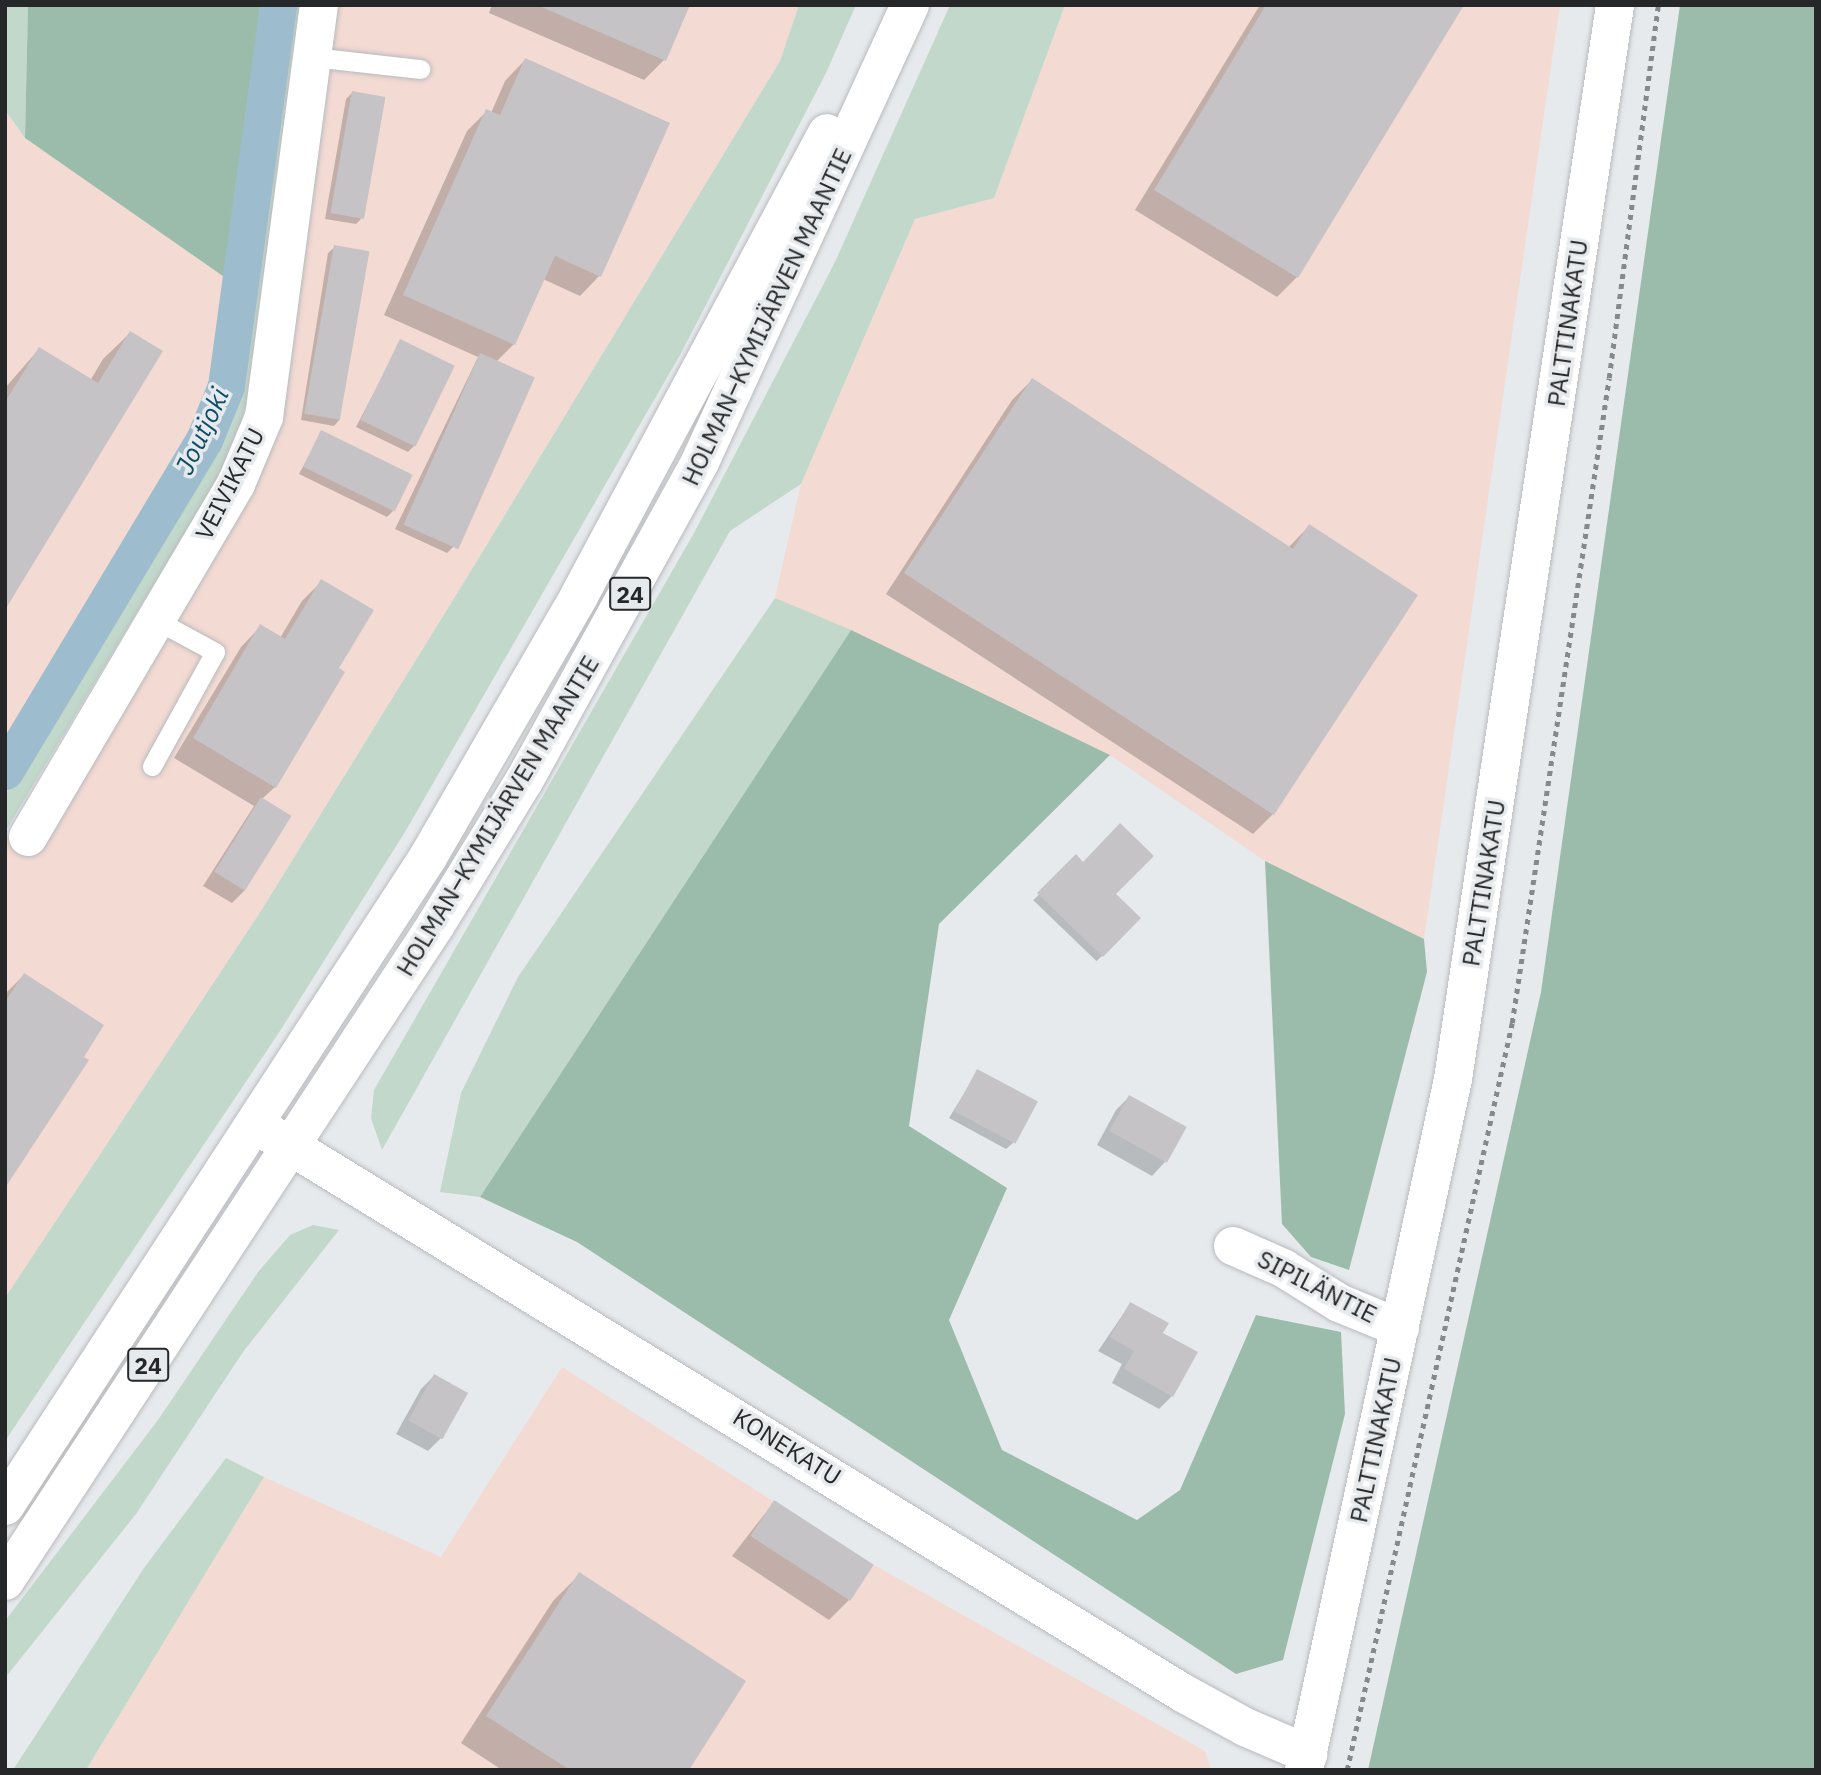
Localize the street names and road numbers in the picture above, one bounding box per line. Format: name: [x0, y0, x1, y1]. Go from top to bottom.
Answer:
street label: HOLMAN–KYMIJÄRVEN MAANTIE: [676, 144, 858, 490]
street label: PALTTINAKATU: [1542, 238, 1594, 408]
street label: VEIVIKATU: [190, 423, 270, 545]
road number: 24: [609, 574, 651, 614]
street label: HOLMAN–KYMIJÄRVEN MAANTIE: [391, 651, 605, 981]
street label: PALTTINAKATU: [1457, 798, 1511, 968]
street label: SIPILÄNTIE: [1253, 1245, 1381, 1329]
road number: 24: [127, 1346, 169, 1384]
street label: PALTTINAKATU: [1344, 1355, 1408, 1525]
street label: KONEKATU: [728, 1403, 846, 1491]

